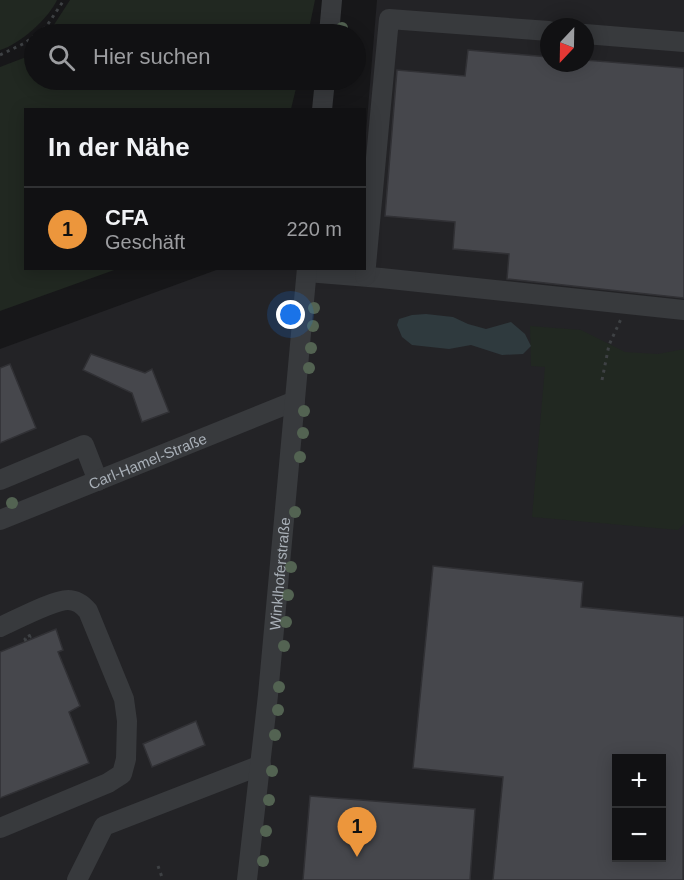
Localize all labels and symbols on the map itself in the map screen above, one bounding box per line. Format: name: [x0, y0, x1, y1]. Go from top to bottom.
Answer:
north arrow: [540, 18, 594, 72]
your location: [276, 300, 305, 329]
street label: Carl-Hamel-Straße: [86, 429, 209, 492]
street label: Winklhoferstraße: [265, 516, 293, 631]
pin: 1: [338, 808, 376, 857]

